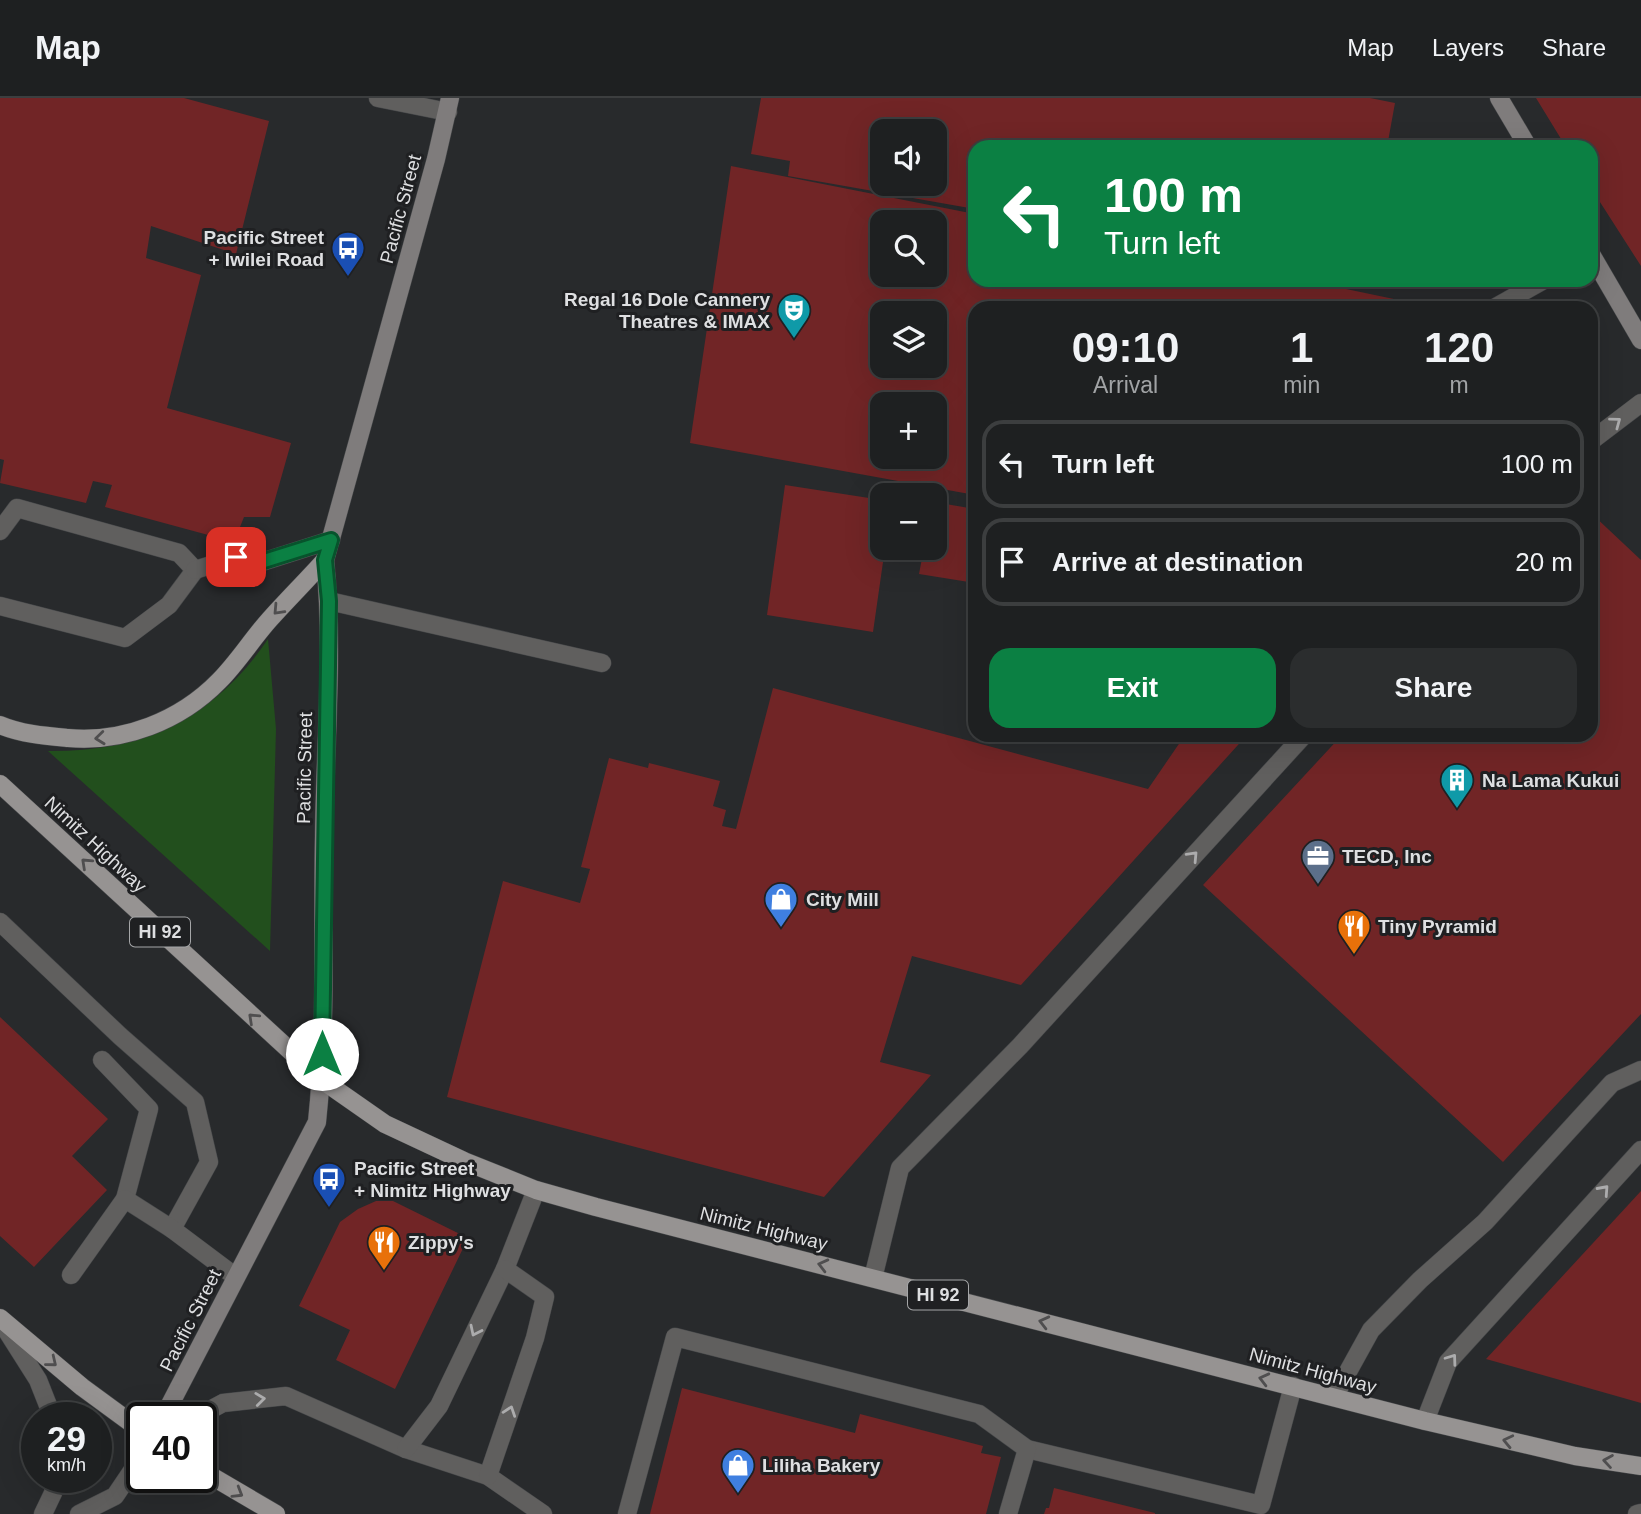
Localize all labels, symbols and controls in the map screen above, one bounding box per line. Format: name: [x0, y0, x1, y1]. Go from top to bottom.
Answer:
text: Map: [35, 29, 101, 66]
text: Map: [1347, 34, 1394, 61]
text: Layers: [1432, 34, 1504, 61]
text: Share: [1542, 34, 1606, 61]
map controls: [870, 119, 947, 560]
button: sound: [870, 119, 947, 196]
street label: Pacific Street: [376, 152, 425, 266]
icon: left: [989, 168, 1080, 259]
text: 100 m: [1104, 168, 1243, 222]
button: search: [870, 210, 947, 287]
text: Turn left: [1104, 225, 1220, 261]
place label: Pacific Street + Iwilei Road: [204, 227, 325, 270]
bus stop icon: Pacific Street + Iwilei Road: [329, 229, 367, 278]
place label: Regal 16 Dole Cannery Theatres & IMAX: [564, 289, 770, 332]
theatre icon: Regal 16 Dole Cannery Theatres & IMAX: [775, 291, 813, 340]
button: layers: [870, 301, 947, 378]
text: 09:10: [1072, 324, 1179, 371]
text: 1: [1290, 324, 1313, 371]
text: 120: [1424, 324, 1494, 371]
text: Arrival: [1093, 372, 1158, 398]
text: min: [1283, 372, 1320, 398]
text: m: [1450, 372, 1469, 398]
button: +: [870, 392, 947, 469]
one-way arrow: [1608, 417, 1621, 430]
icon: left: [993, 445, 1031, 483]
text: Turn left: [1052, 449, 1154, 479]
text: 100 m: [1501, 449, 1573, 479]
button: −: [870, 483, 947, 560]
pin: [206, 527, 266, 587]
icon: arrive: [217, 538, 255, 576]
icon: arrive: [993, 543, 1031, 581]
text: Arrive at destination: [1052, 547, 1303, 577]
text: 20 m: [1515, 547, 1573, 577]
one-way arrow: [274, 602, 287, 615]
button: Exit: [989, 648, 1276, 728]
button: Share: [1290, 648, 1577, 728]
street label: Pacific Street: [293, 711, 316, 824]
one-way arrow: [94, 730, 106, 745]
building icon: Na Lama Kukui: [1438, 761, 1476, 810]
place label: Na Lama Kukui: [1482, 770, 1619, 791]
street label: Nimitz Highway: [41, 792, 151, 897]
office icon: TECD, Inc: [1299, 837, 1337, 886]
place label: TECD, Inc: [1342, 846, 1432, 867]
one-way arrow: [1184, 851, 1197, 864]
one-way arrow: [81, 859, 94, 872]
shop icon: City Mill: [762, 880, 800, 929]
place label: City Mill: [806, 889, 879, 910]
restaurant icon: Tiny Pyramid: [1335, 907, 1373, 956]
place label: Tiny Pyramid: [1378, 916, 1497, 937]
road number: HI 92: [130, 918, 190, 946]
one-way arrow: [248, 1014, 261, 1026]
position arrow: [285, 1017, 359, 1091]
place label: Pacific Street + Nimitz Highway: [354, 1158, 511, 1201]
bus stop icon: Pacific Street + Nimitz Highway: [310, 1160, 348, 1209]
one-way arrow: [1596, 1185, 1608, 1198]
street label: Nimitz Highway: [698, 1202, 830, 1255]
restaurant icon: Zippy's: [365, 1223, 403, 1272]
place label: Zippy's: [408, 1232, 474, 1253]
one-way arrow: [817, 1259, 829, 1273]
street label: Pacific Street: [156, 1265, 226, 1375]
road number: HI 92: [908, 1280, 968, 1310]
one-way arrow: [1038, 1316, 1050, 1330]
one-way arrow: [469, 1324, 483, 1336]
street label: Nimitz Highway: [1247, 1343, 1379, 1398]
one-way arrow: [43, 1354, 56, 1366]
one-way arrow: [1444, 1354, 1456, 1367]
one-way arrow: [1258, 1373, 1270, 1387]
one-way arrow: [254, 1392, 265, 1407]
speed limit sign: 40: [126, 1402, 217, 1493]
one-way arrow: [502, 1406, 516, 1418]
text: 29: [47, 1419, 86, 1458]
one-way arrow: [1502, 1434, 1514, 1449]
shop icon: Liliha Bakery: [719, 1446, 757, 1495]
one-way arrow: [1602, 1454, 1614, 1469]
text: km/h: [47, 1455, 86, 1475]
place label: Liliha Bakery: [762, 1455, 881, 1476]
one-way arrow: [231, 1484, 244, 1497]

